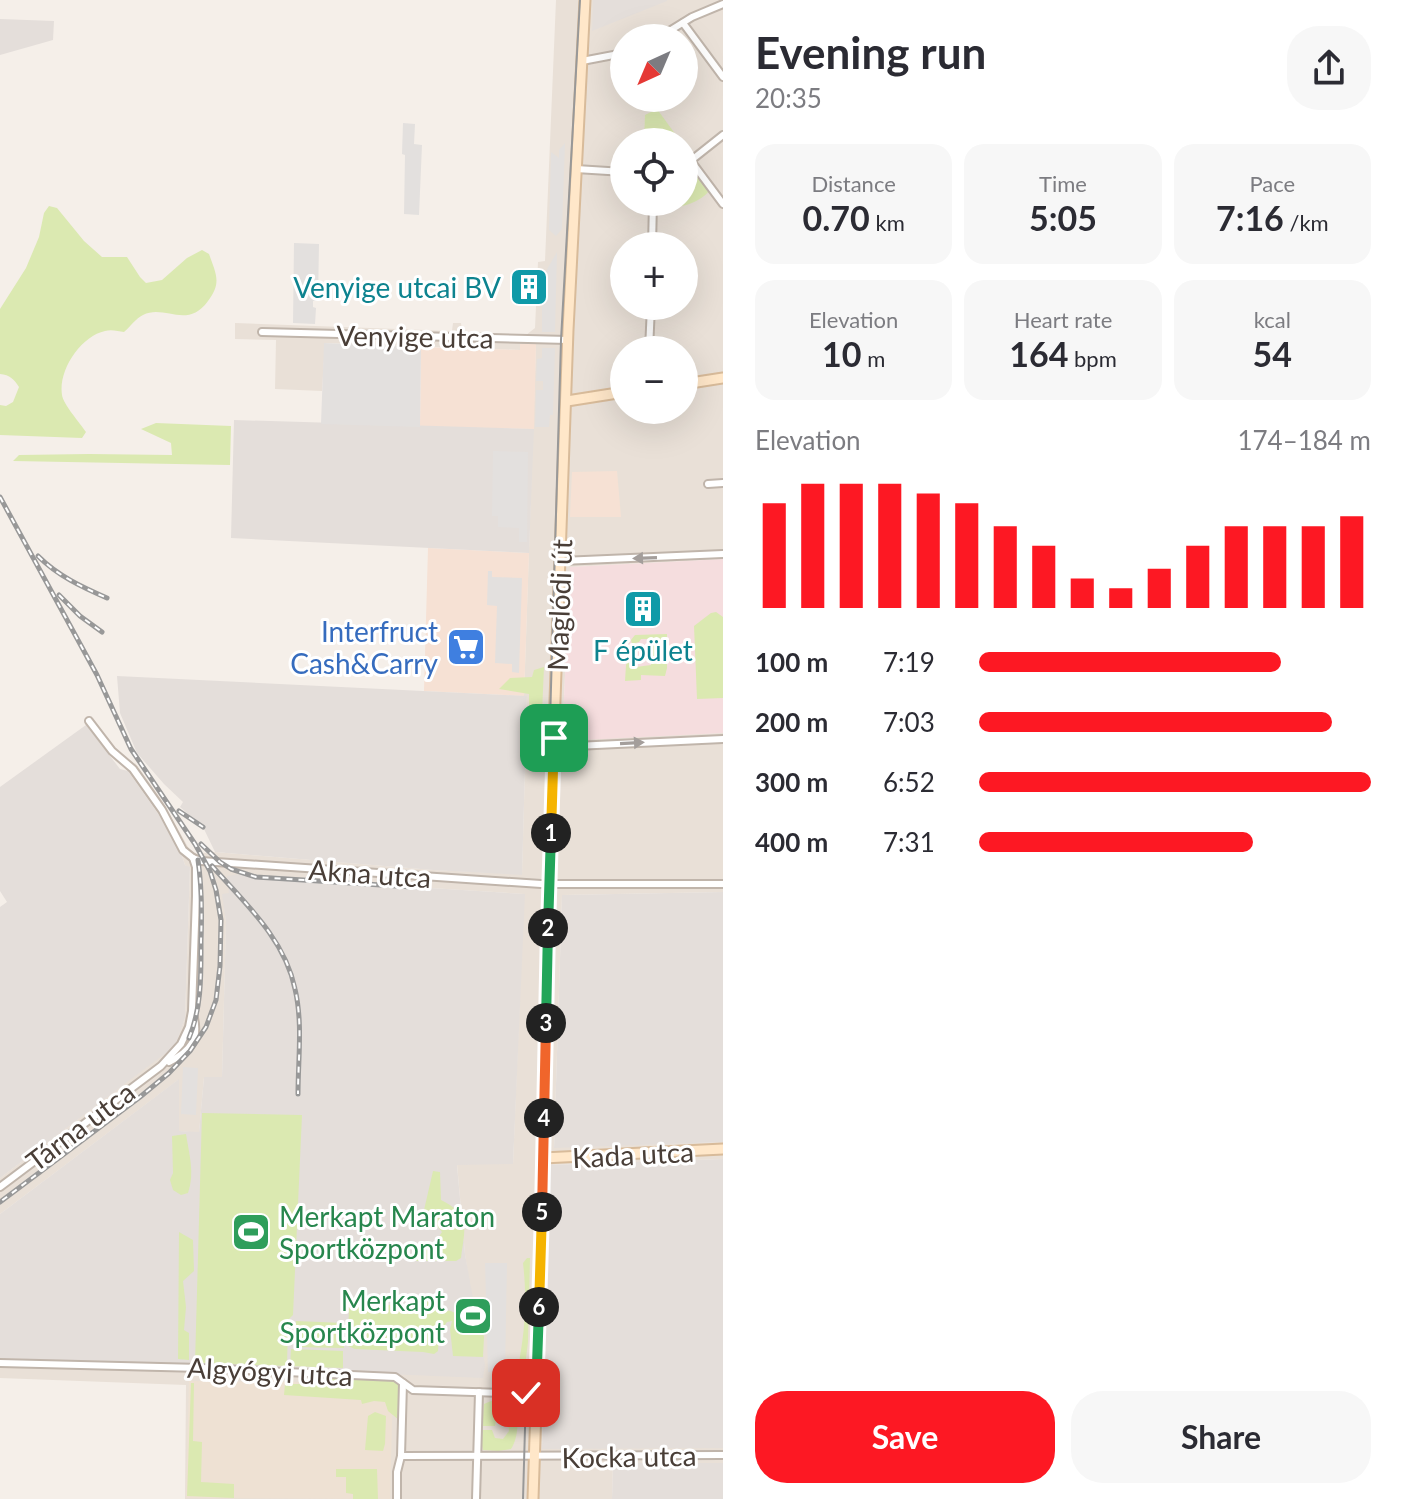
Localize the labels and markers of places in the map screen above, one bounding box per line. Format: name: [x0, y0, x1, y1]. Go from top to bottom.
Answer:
building icon: Venyige utcai BV: [508, 266, 550, 308]
place label: Venyige utcai BV: [293, 270, 501, 304]
building icon: F épület: [622, 588, 664, 630]
place label: Interfruct Cash&Carry: [290, 614, 439, 680]
supermarket icon: Interfruct Cash&Carry: [445, 626, 487, 668]
place label: F épület: [593, 633, 693, 667]
pin: [520, 704, 588, 772]
pin: 1: [531, 813, 571, 853]
pin: 2: [528, 908, 568, 948]
pin: 3: [526, 1003, 566, 1043]
pin: 4: [524, 1098, 564, 1138]
pin: 5: [522, 1192, 562, 1232]
place label: Merkapt Maraton Sportközpont: [279, 1199, 495, 1265]
sports icon: Merkapt Maraton Sportközpont: [230, 1211, 272, 1253]
place label: Merkapt Sportközpont: [280, 1283, 445, 1349]
pin: 6: [519, 1287, 559, 1327]
sports icon: Merkapt Sportközpont: [452, 1295, 494, 1337]
pin: [492, 1359, 560, 1427]

